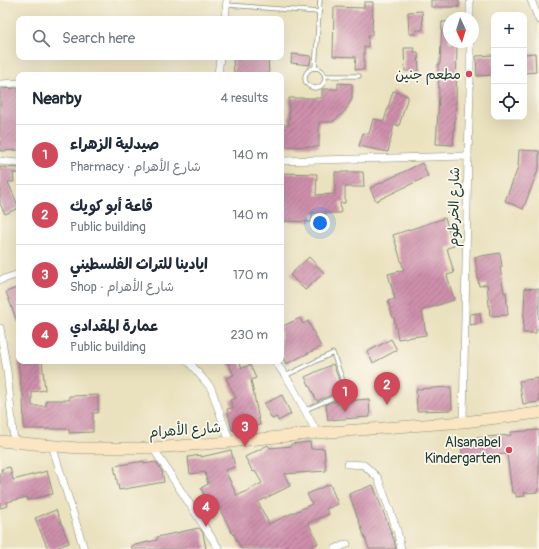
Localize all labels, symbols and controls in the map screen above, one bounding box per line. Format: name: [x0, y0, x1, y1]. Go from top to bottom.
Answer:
north arrow: [443, 12, 479, 48]
map controls: [491, 12, 527, 120]
button: +: [491, 12, 527, 48]
search box: [16, 16, 284, 60]
icon: search: [30, 27, 52, 49]
text: Search here: [62, 29, 135, 48]
button: −: [491, 48, 527, 84]
place label: مطعم جنين: [395, 66, 461, 85]
marker: مطعم جنين: [464, 69, 474, 79]
button: locate: [491, 84, 527, 120]
text: Nearby: [32, 88, 81, 109]
text: 4 results: [221, 90, 268, 106]
text: صيدلية الزهراء: [70, 135, 159, 154]
text: 1: [42, 147, 48, 163]
text: 140 m: [232, 147, 268, 163]
text: Pharmacy · شارع الأهرام: [70, 159, 201, 175]
street label: شارع الخرطوم: [445, 167, 465, 247]
text: قاعة أبو كويك: [70, 197, 153, 216]
text: 2: [41, 207, 49, 223]
text: 140 m: [232, 207, 268, 223]
your location: [310, 213, 330, 233]
text: Public building: [70, 219, 146, 235]
text: ايادينا للتراث الفلسطيني: [70, 255, 208, 274]
text: 3: [41, 267, 49, 283]
text: 170 m: [233, 267, 268, 283]
text: Shop · شارع الأهرام: [70, 279, 174, 295]
text: عمارة المقدادي: [70, 317, 159, 336]
text: 4: [41, 327, 49, 343]
text: 230 m: [231, 327, 268, 343]
text: Public building: [70, 339, 146, 355]
pin: 2: [374, 372, 400, 405]
pin: 1: [332, 379, 358, 412]
pin: 3: [232, 414, 258, 447]
street label: شارع الأهرام: [148, 418, 222, 443]
place label: Alsanabel Kindergarten: [425, 434, 501, 467]
marker: Alsanabel Kindergarten: [504, 445, 514, 455]
pin: 4: [193, 494, 219, 527]

